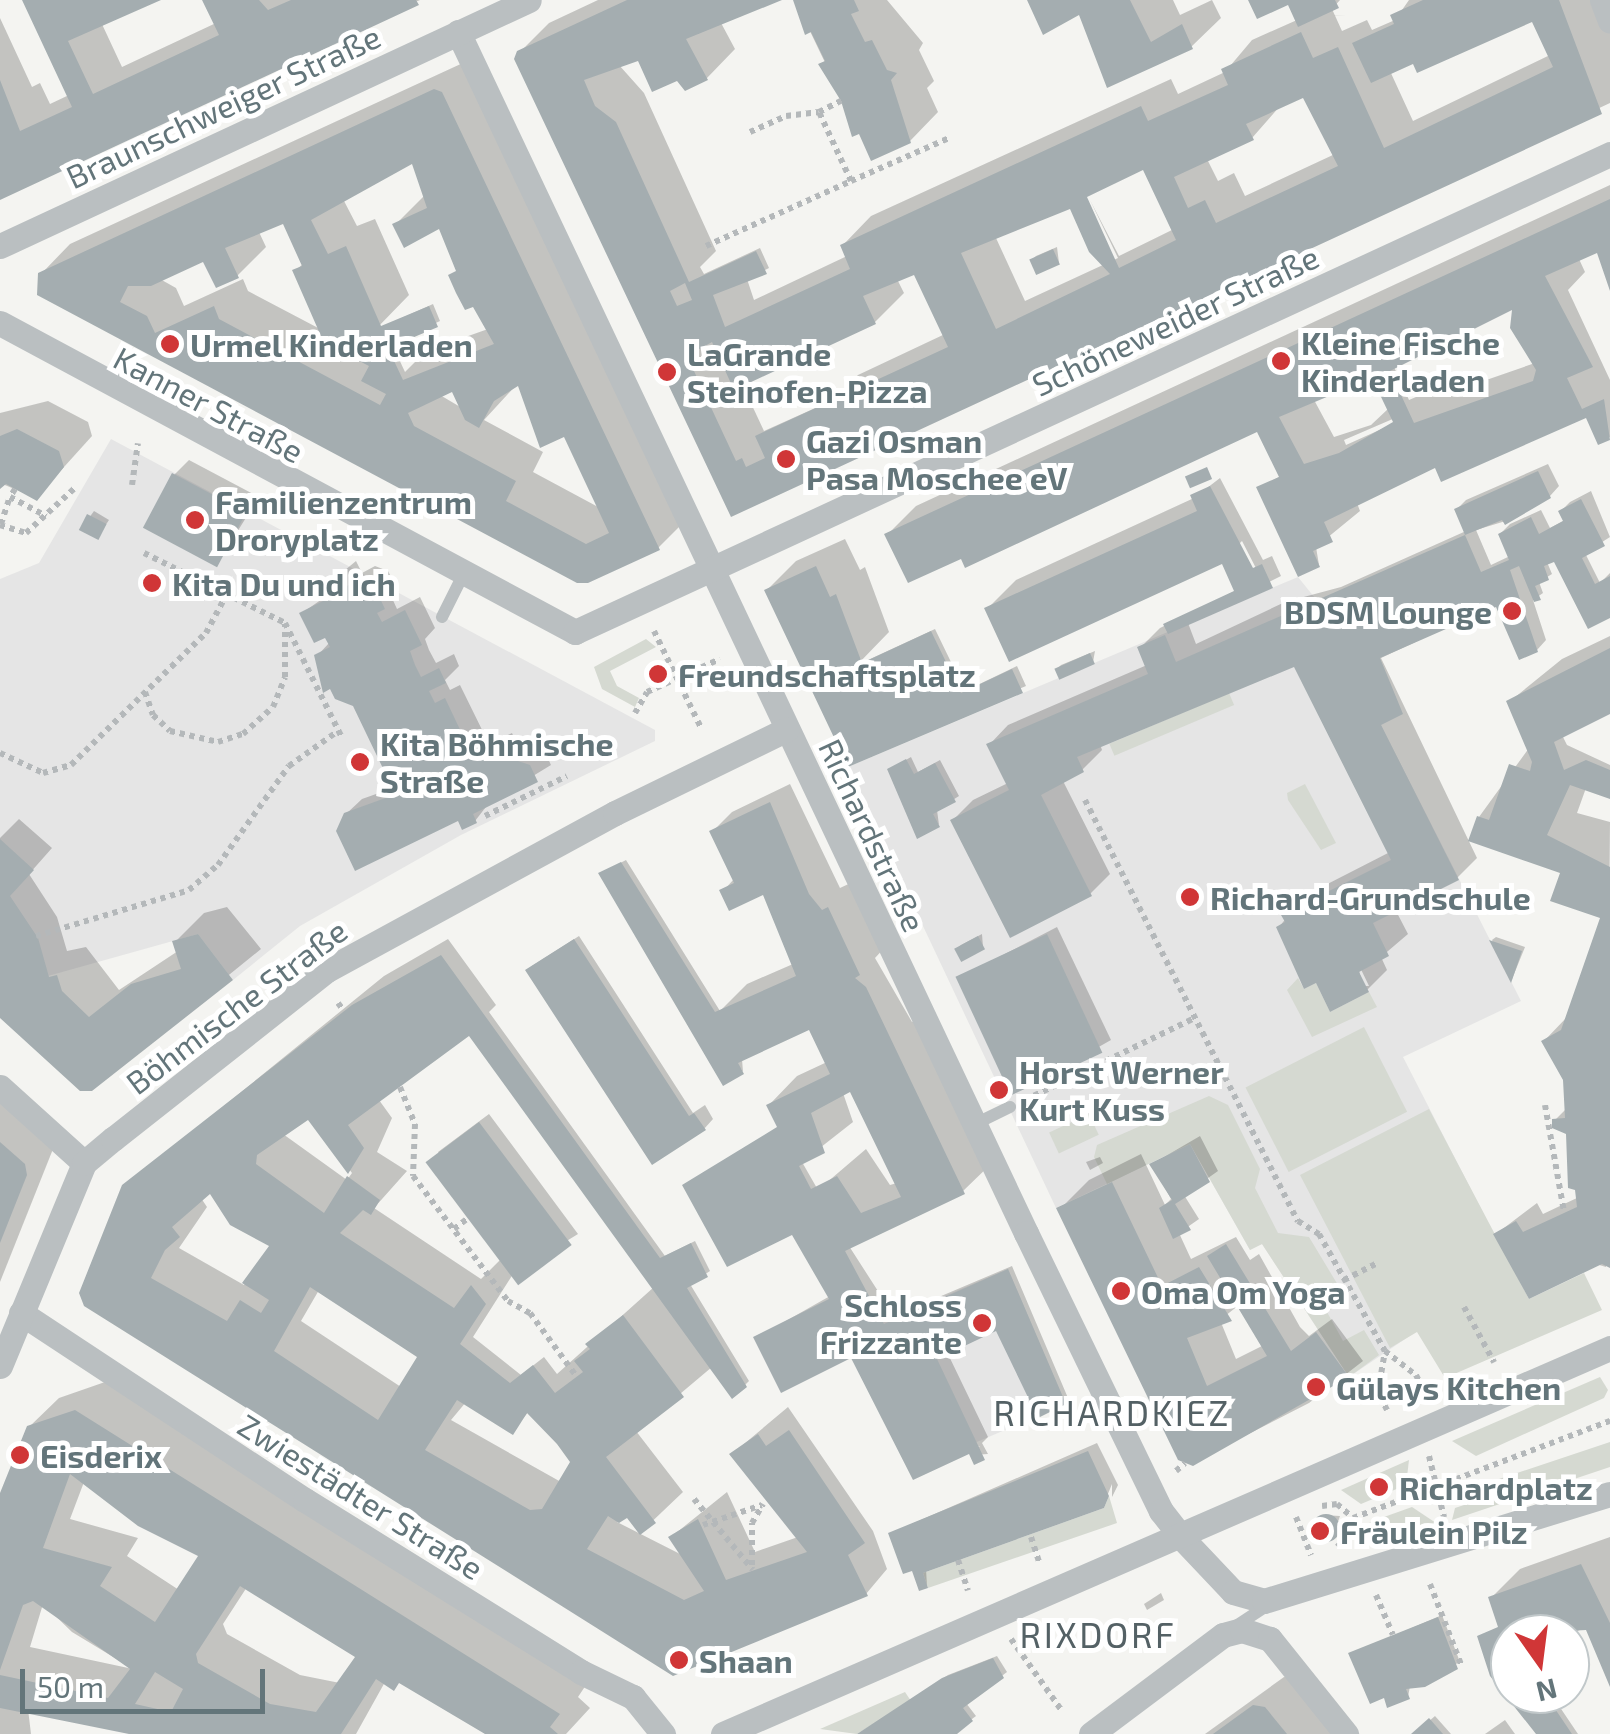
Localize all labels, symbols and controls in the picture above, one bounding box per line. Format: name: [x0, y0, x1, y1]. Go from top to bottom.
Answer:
street label: Braunschweiger Straße: [59, 16, 387, 196]
street label: Schöneweider Straße: [1025, 237, 1325, 403]
place label: Kleine Fische Kinderladen: [1301, 324, 1500, 399]
place label: Urmel Kinderladen: [190, 325, 474, 363]
marker: Urmel Kinderladen: [159, 333, 181, 355]
place label: LaGrande Steinofen-Pizza: [687, 335, 927, 410]
street label: Kanner Straße: [107, 338, 311, 470]
marker: Kleine Fische Kinderladen: [1270, 350, 1292, 372]
marker: LaGrande Steinofen-Pizza: [656, 361, 678, 383]
place label: Gazi Osman Pasa Moschee eV: [806, 422, 1067, 497]
marker: Gazi Osman Pasa Moschee eV: [775, 448, 797, 470]
place label: Familienzentrum Droryplatz: [215, 483, 472, 558]
marker: Familienzentrum Droryplatz: [184, 509, 206, 531]
place label: Kita Du und ich: [172, 564, 396, 602]
marker: Kita Du und ich: [141, 572, 163, 594]
place label: BDSM Lounge: [1284, 592, 1492, 630]
marker: BDSM Lounge: [1501, 600, 1523, 622]
place label: Freundschaftsplatz: [678, 655, 976, 693]
marker: Freundschaftsplatz: [647, 663, 669, 685]
place label: Kita Böhmische Straße: [380, 725, 614, 800]
street label: Richardstraße: [812, 733, 934, 937]
marker: Kita Böhmische Straße: [349, 751, 371, 773]
place label: Richard-Grundschule: [1210, 878, 1531, 916]
marker: Richard-Grundschule: [1179, 886, 1201, 908]
street label: Böhmische Straße: [118, 910, 354, 1102]
place label: Horst Werner Kurt Kuss: [1019, 1053, 1224, 1128]
marker: Horst Werner Kurt Kuss: [988, 1079, 1010, 1101]
place label: Oma Om Yoga: [1141, 1272, 1346, 1310]
marker: Oma Om Yoga: [1110, 1280, 1132, 1302]
place label: Schloss Frizzante: [820, 1286, 962, 1361]
marker: Schloss Frizzante: [971, 1312, 993, 1334]
place label: Gülays Kitchen: [1336, 1368, 1561, 1406]
marker: Gülays Kitchen: [1305, 1376, 1327, 1398]
district label: RICHARDKIEZ: [993, 1391, 1231, 1433]
street label: Zwiestädter Straße: [231, 1405, 491, 1587]
place label: Eisderix: [40, 1436, 162, 1474]
marker: Eisderix: [9, 1444, 31, 1466]
place label: Richardplatz: [1399, 1468, 1593, 1506]
marker: Richardplatz: [1368, 1476, 1390, 1498]
place label: Fräulein Pilz: [1340, 1512, 1528, 1550]
marker: Fräulein Pilz: [1309, 1520, 1331, 1542]
district label: RIXDORF: [1020, 1613, 1176, 1655]
north arrow: [1490, 1614, 1590, 1714]
place label: Shaan: [699, 1641, 793, 1679]
scale bar: [25, 1649, 270, 1711]
marker: Shaan: [668, 1649, 690, 1671]
text: 50 m: [37, 1668, 104, 1704]
text: N: [1533, 1672, 1561, 1710]

